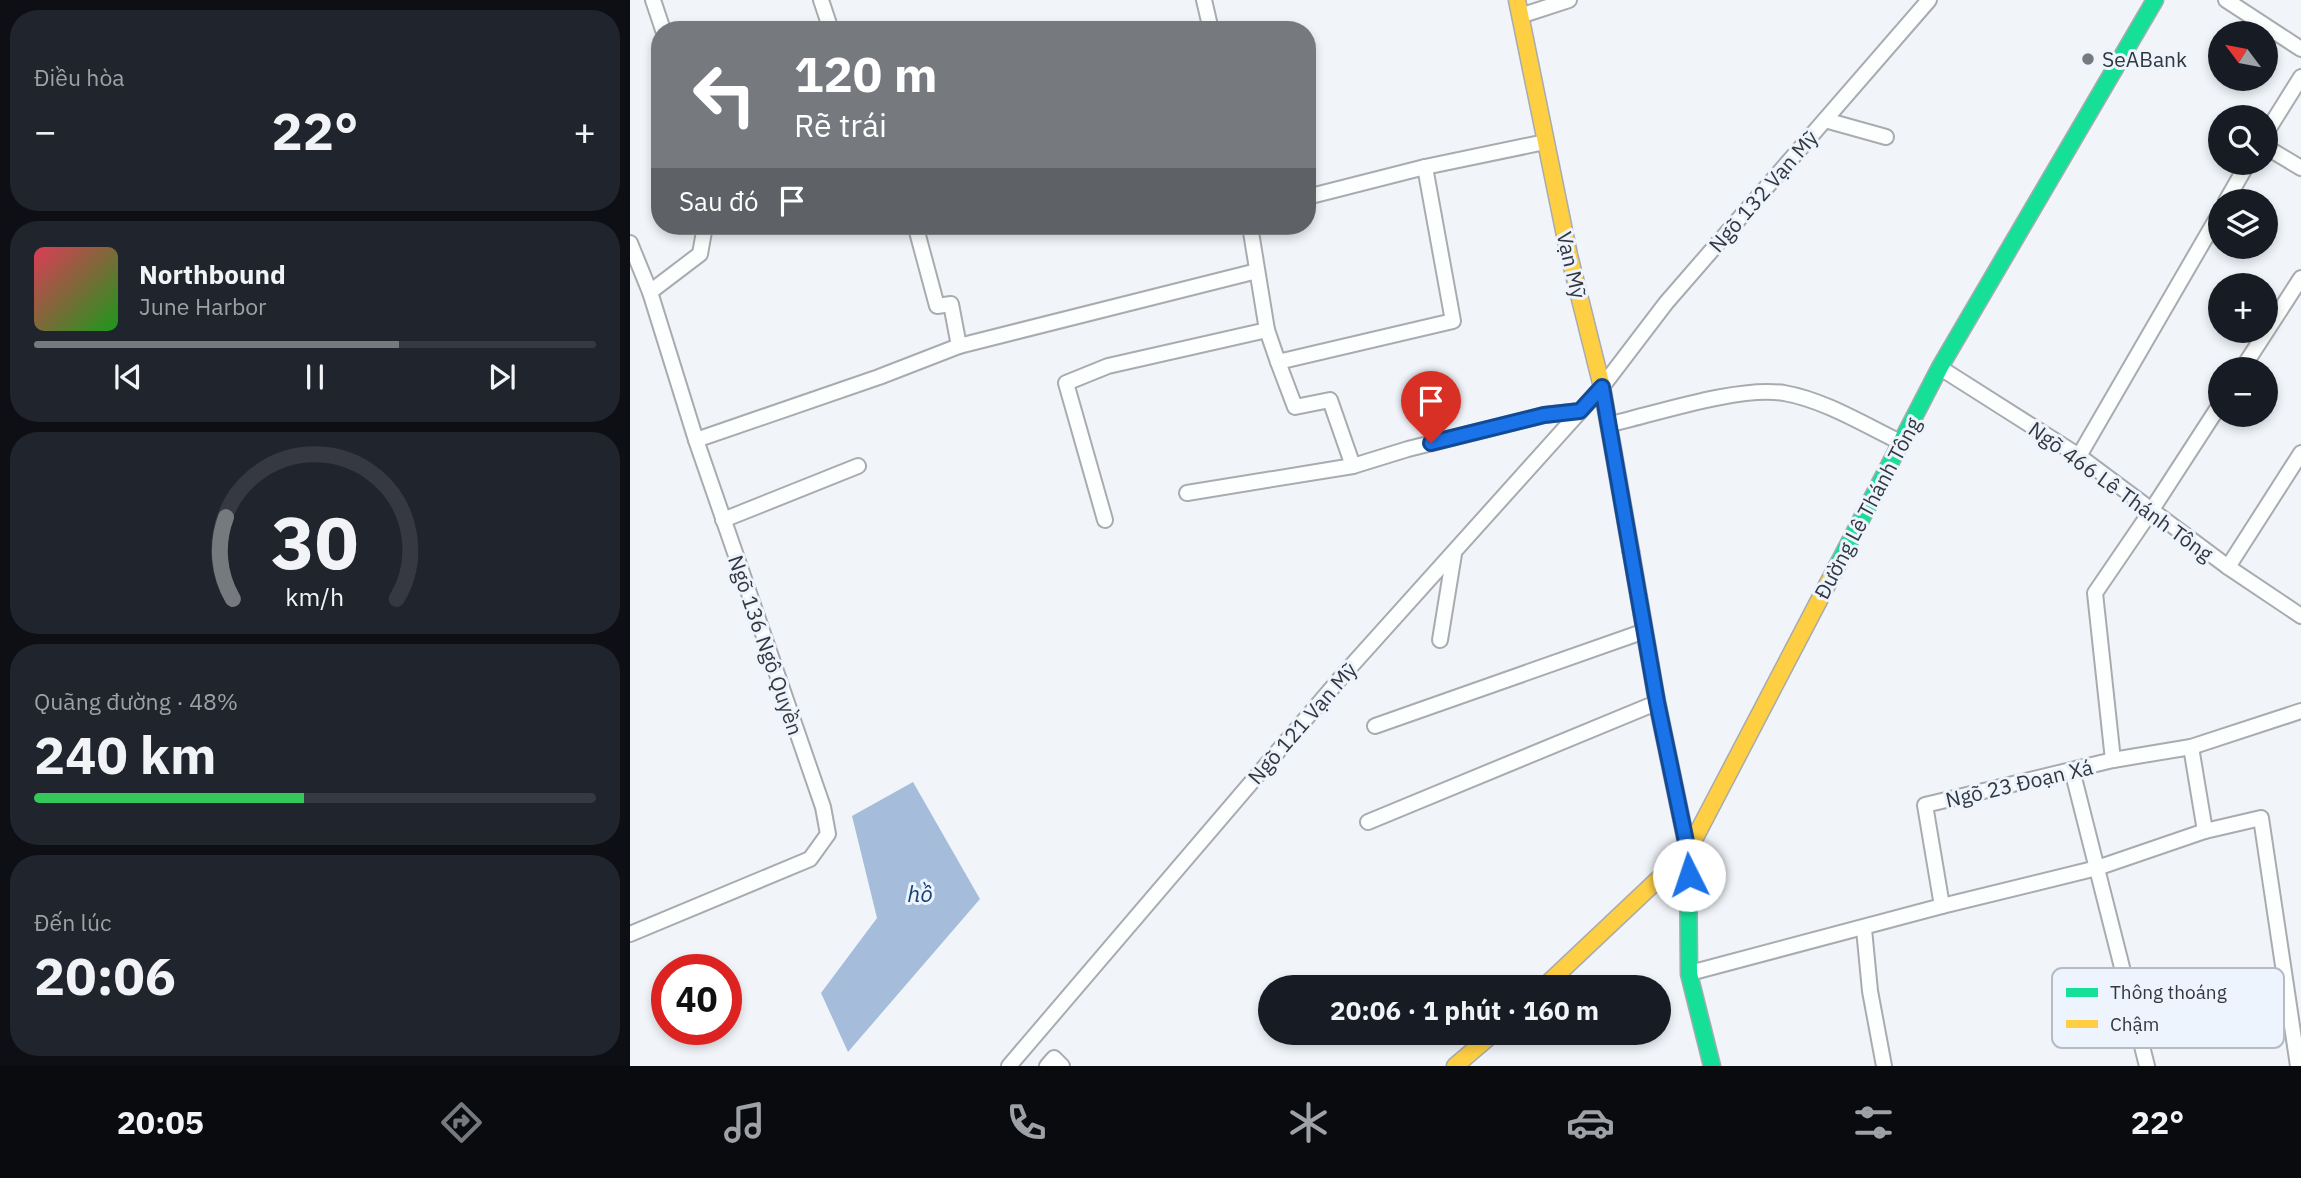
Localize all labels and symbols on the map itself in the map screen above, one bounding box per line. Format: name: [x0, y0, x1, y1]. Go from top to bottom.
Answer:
north arrow: [2208, 21, 2278, 91]
place label: SeABank: [2102, 45, 2187, 73]
marker: SeABank: [2080, 51, 2096, 67]
street label: Ngõ 132 Vạn Mỹ: [1702, 124, 1824, 258]
street label: Vạn Mỹ: [1551, 229, 1593, 302]
pin: [1401, 371, 1461, 443]
street label: Đường Lê Thánh Tông: [1807, 412, 1927, 604]
street label: Ngõ 466 Lê Thánh Tông: [2023, 415, 2219, 567]
street label: Ngõ 136 Ngô Quyền: [722, 551, 810, 739]
street label: Ngõ 121 Vạn Mỹ: [1241, 656, 1363, 790]
street label: Ngõ 23 Đoạn Xá: [1942, 752, 2096, 814]
position arrow: [1652, 838, 1726, 912]
water label: hồ: [907, 878, 933, 908]
speed limit sign: 40: [651, 954, 742, 1045]
legend: [2052, 968, 2284, 1048]
text: Thông thoáng: [2110, 980, 2227, 1004]
text: Chậm: [2110, 1012, 2159, 1036]

